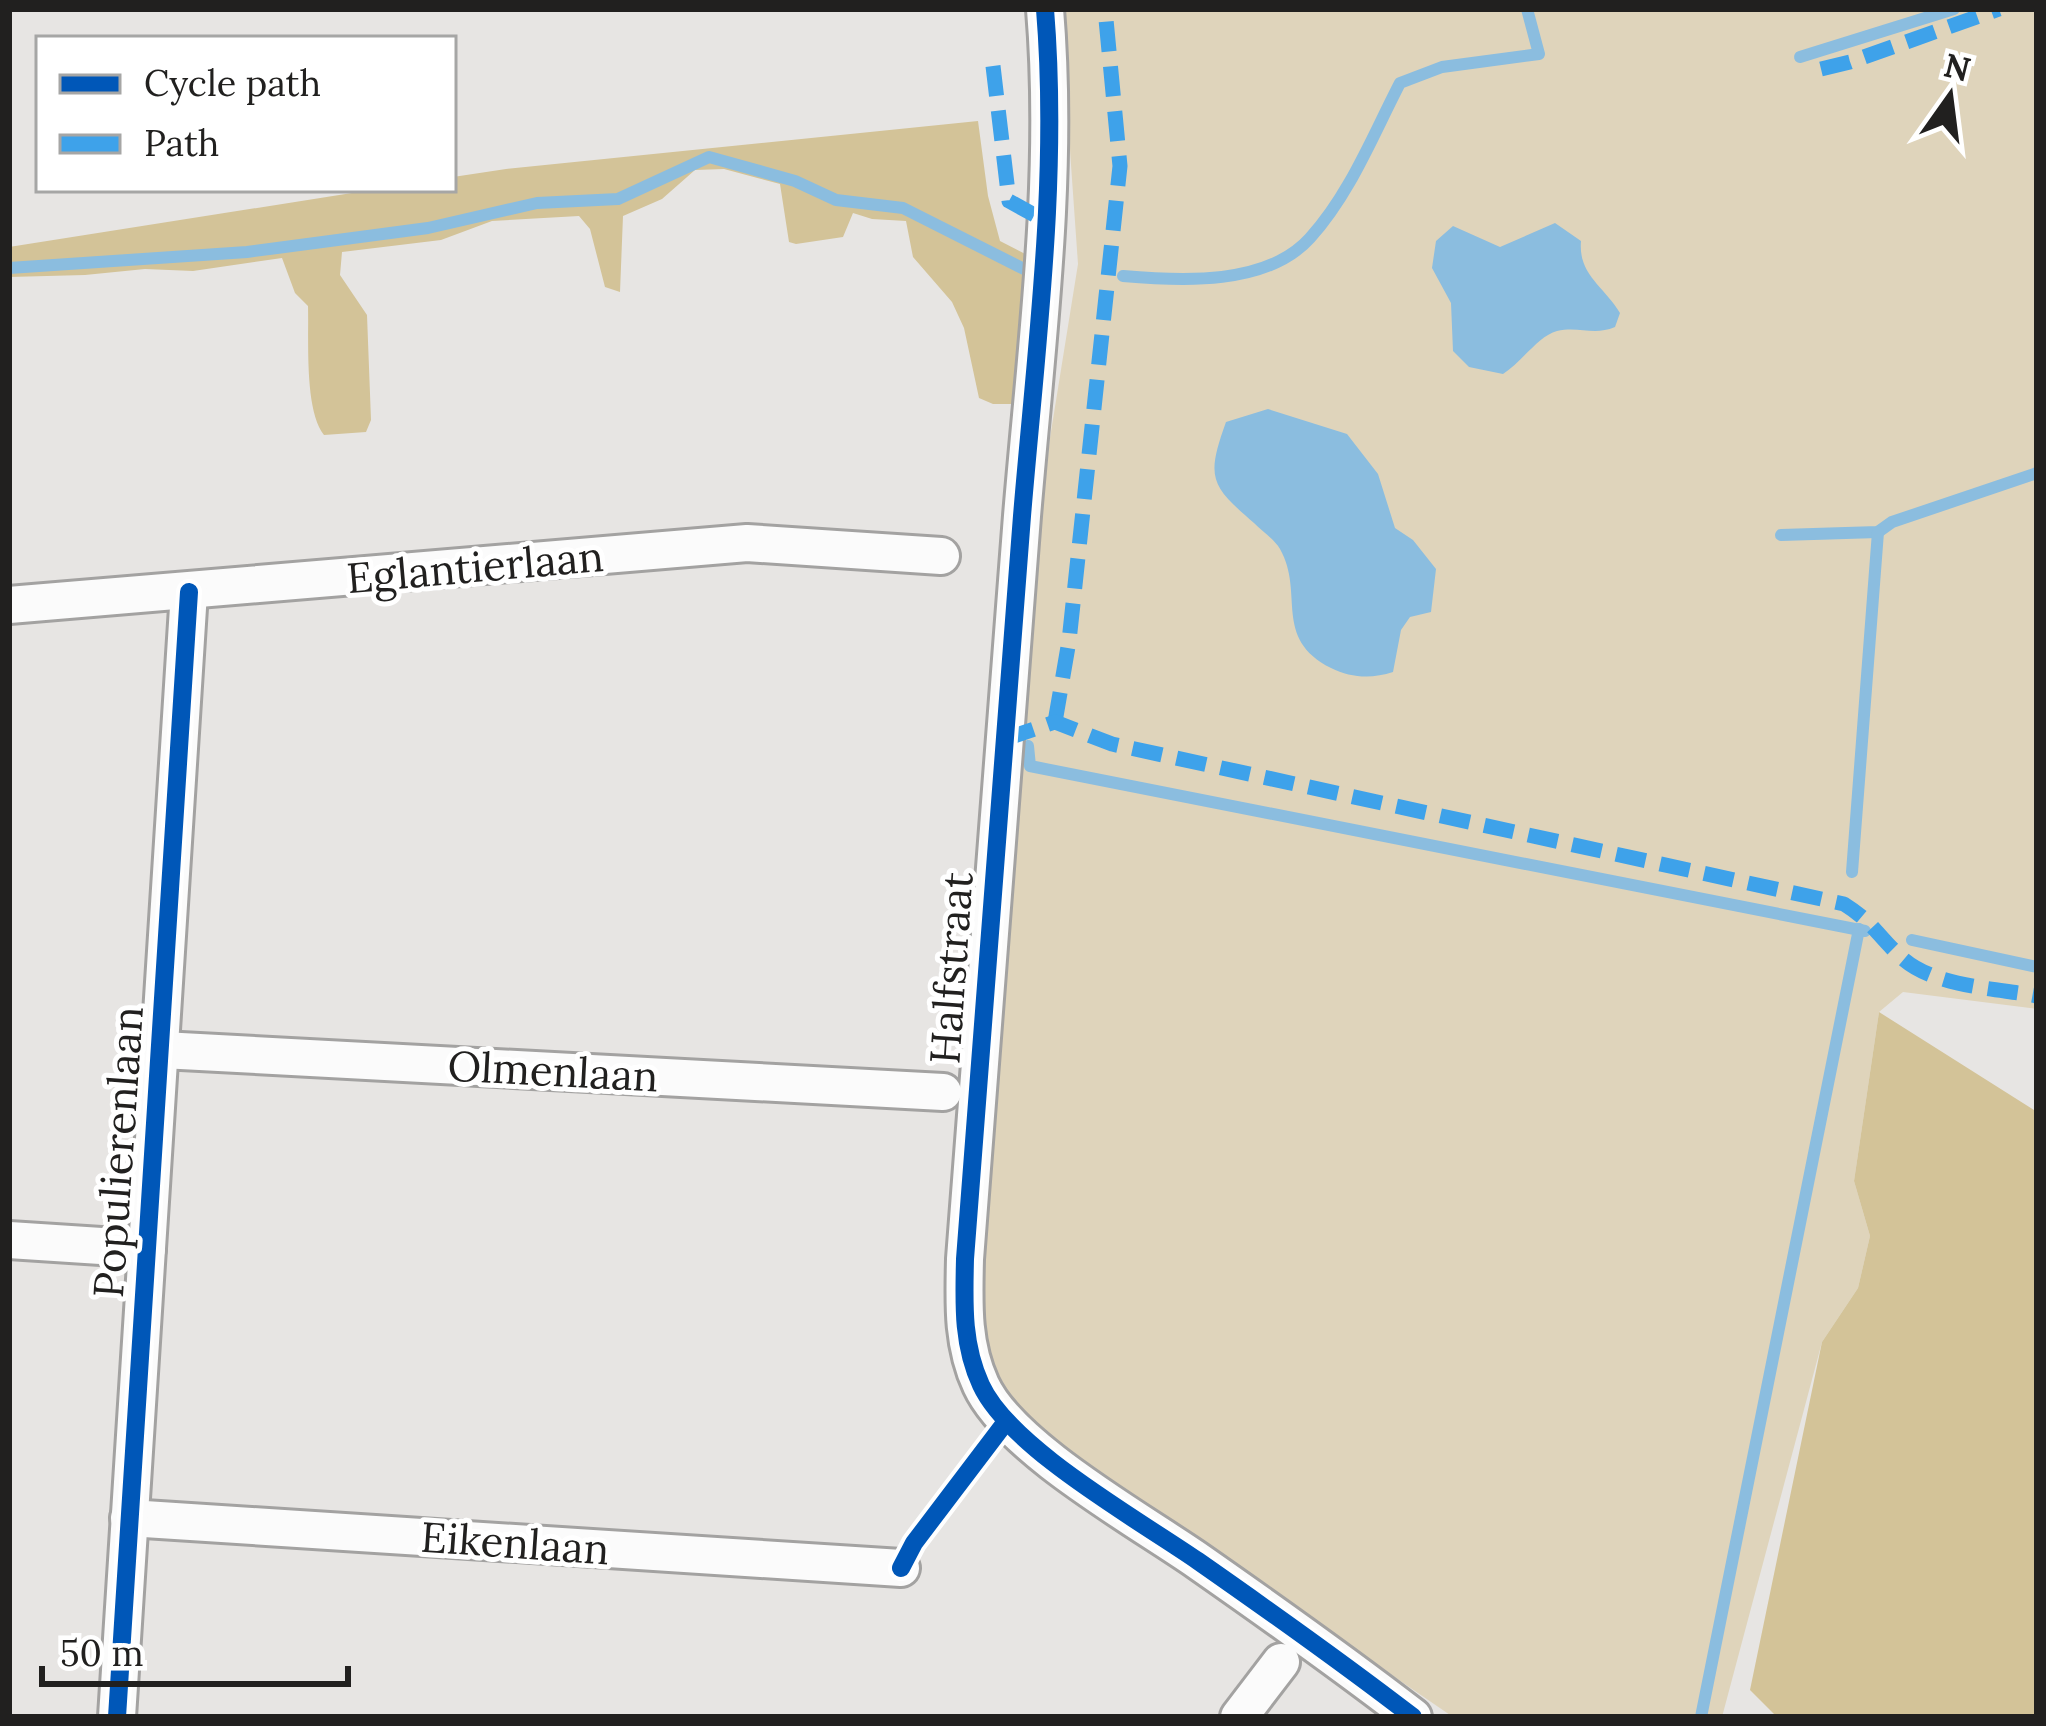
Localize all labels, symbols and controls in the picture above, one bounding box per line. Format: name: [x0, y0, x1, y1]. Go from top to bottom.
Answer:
legend: [36, 36, 456, 192]
north arrow: [1890, 36, 2010, 156]
text: N: [1940, 43, 1975, 90]
text: Cycle path: [144, 60, 321, 106]
text: Path: [144, 120, 219, 166]
street label: Eglantierlaan: [344, 529, 606, 605]
street label: Halfstraat: [917, 869, 985, 1066]
street label: Populierenlaan: [81, 1004, 155, 1300]
street label: Olmenlaan: [446, 1039, 660, 1103]
street label: Eikenlaan: [419, 1509, 611, 1577]
scale bar: [42, 1612, 348, 1686]
text: 50 m: [60, 1630, 144, 1676]

